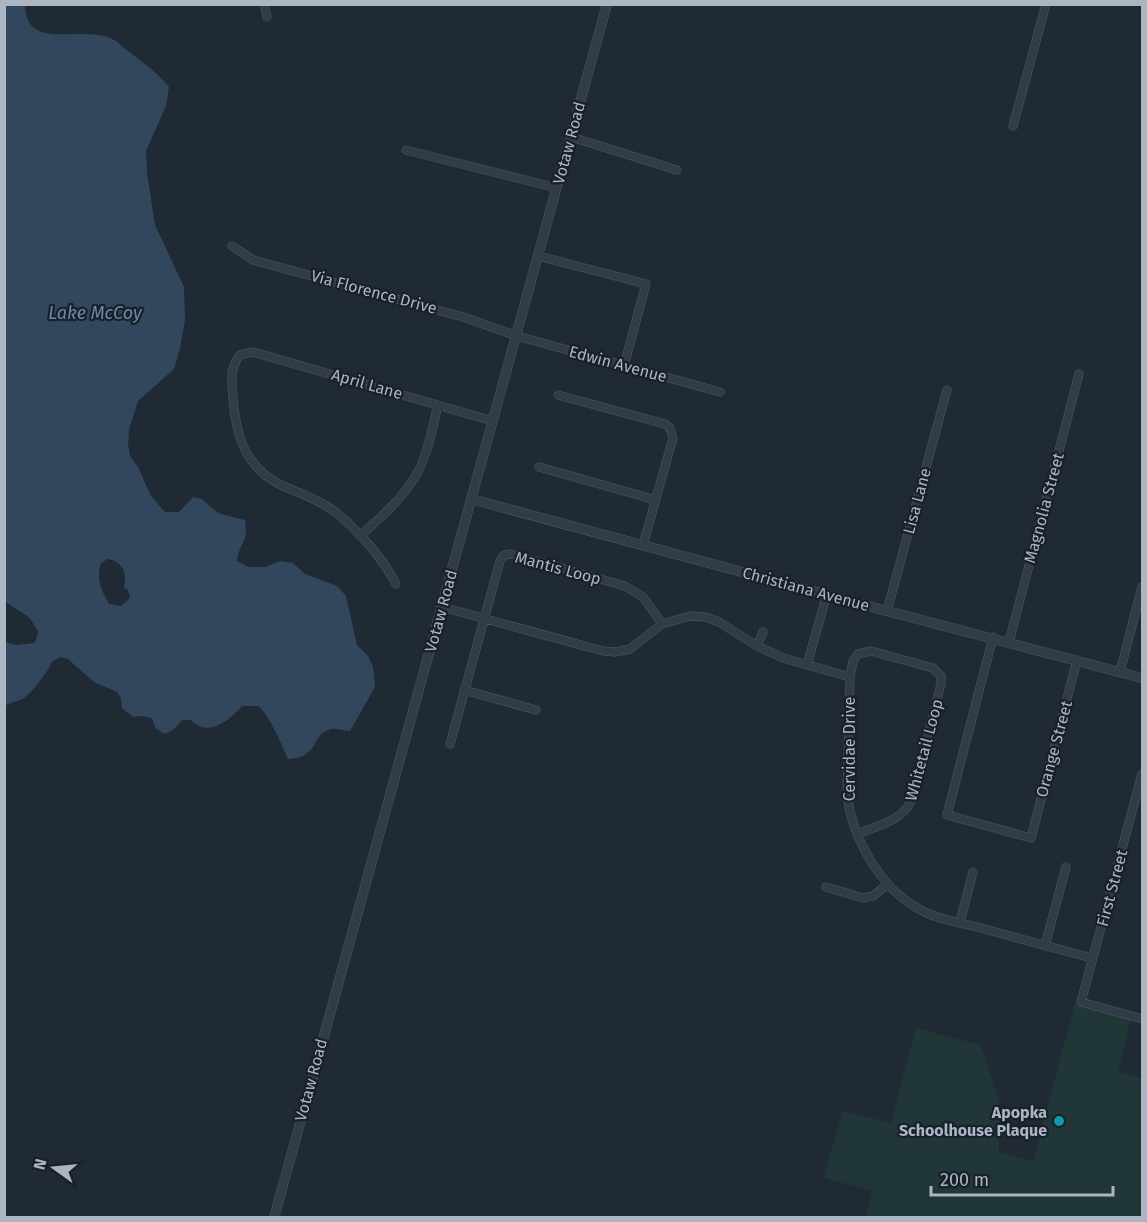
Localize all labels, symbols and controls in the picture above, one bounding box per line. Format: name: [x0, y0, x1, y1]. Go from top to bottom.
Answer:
street label: Votaw Road: [549, 100, 589, 186]
street label: Via Florence Drive: [309, 266, 439, 318]
water label: Lake McCoy: [48, 302, 143, 324]
street label: Edwin Avenue: [567, 342, 669, 386]
street label: April Lane: [329, 365, 405, 403]
street label: Magnolia Street: [1020, 450, 1068, 565]
street label: Lisa Lane: [899, 466, 935, 536]
street label: Mantis Loop: [513, 547, 603, 589]
street label: Christiana Avenue: [740, 563, 872, 615]
street label: Votaw Road: [421, 568, 461, 654]
street label: Cervidae Drive: [840, 697, 859, 801]
street label: Whitetail Loop: [901, 697, 947, 803]
street label: Orange Street: [1032, 698, 1076, 799]
street label: First Street: [1093, 847, 1131, 928]
street label: Votaw Road: [291, 1037, 331, 1123]
place label: Apopka Schoolhouse Plaque: [899, 1103, 1047, 1140]
marker: Apopka Schoolhouse Plaque: [1052, 1114, 1066, 1128]
north arrow: [24, 1138, 84, 1198]
text: N: [29, 1157, 51, 1172]
scale bar: [931, 1159, 1112, 1197]
text: 200 m: [940, 1169, 989, 1191]

